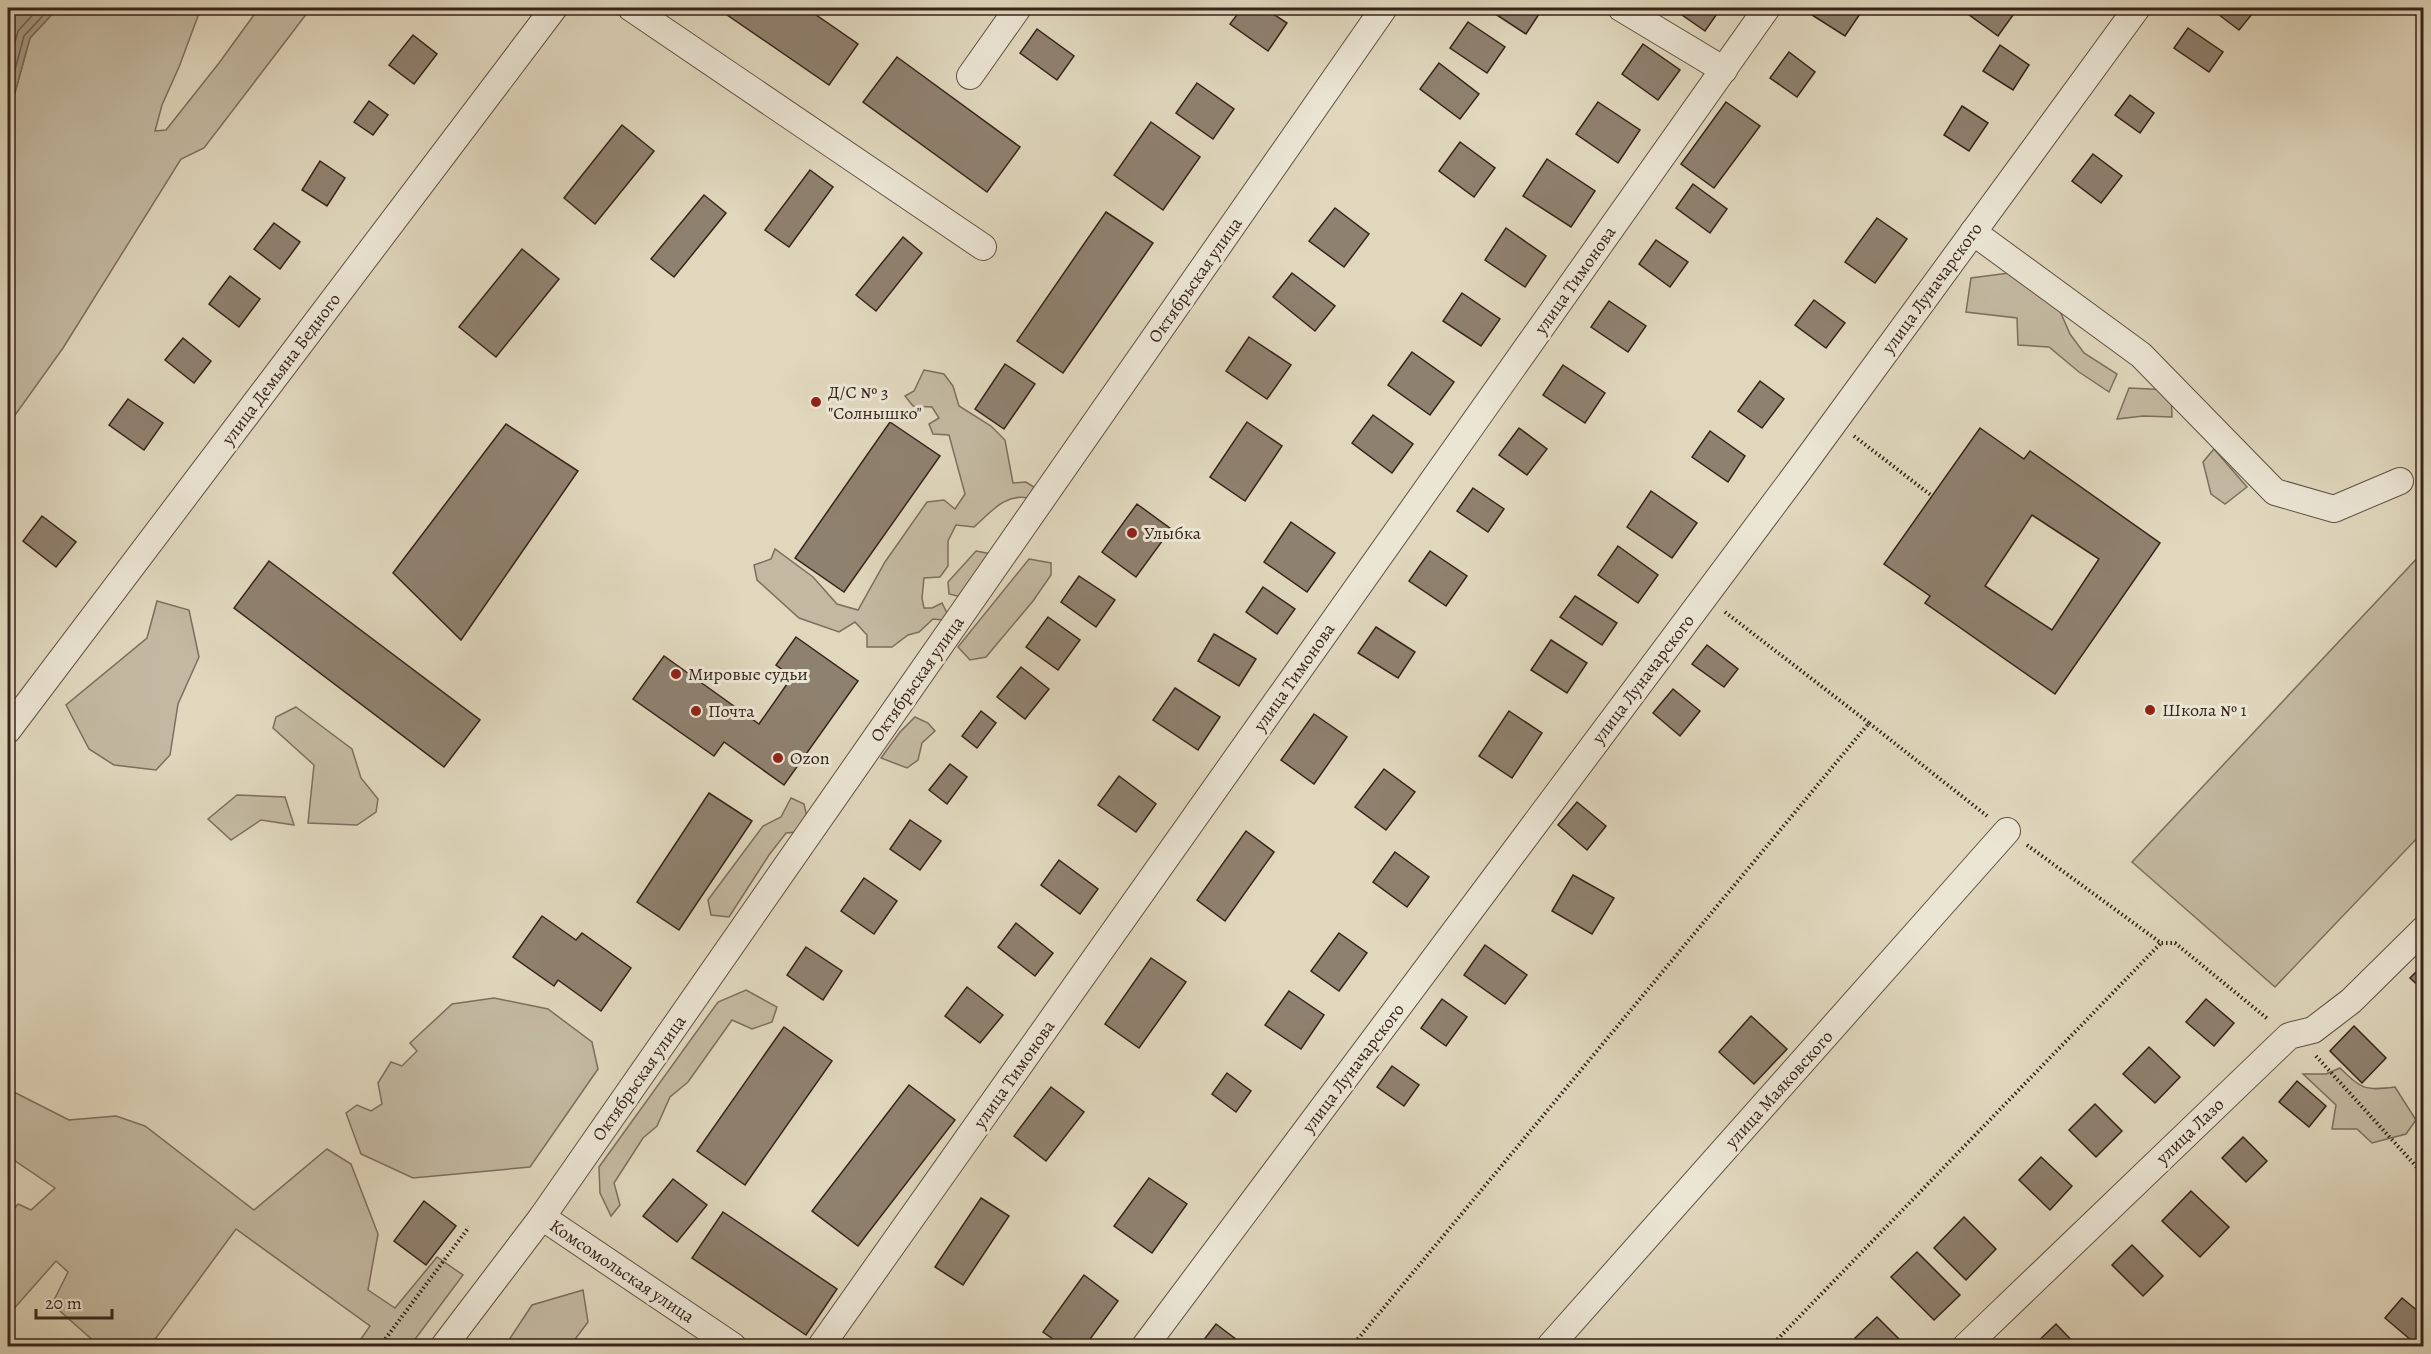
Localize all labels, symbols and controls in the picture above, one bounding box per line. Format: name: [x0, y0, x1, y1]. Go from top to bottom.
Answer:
street label: Октябрьская улица: [1143, 212, 1248, 348]
street label: улица Луначарского: [1876, 218, 1988, 359]
street label: улица Тимонова: [1528, 221, 1622, 340]
street label: улица Демьяна Бедного: [215, 288, 346, 451]
place label: Д/С № 3 "Солнышко": [828, 380, 922, 425]
marker: Д/С № 3 "Солнышко": [809, 395, 823, 409]
place label: Улыбка: [1144, 521, 1202, 545]
marker: Улыбка: [1125, 526, 1139, 540]
street label: улица Луначарского: [1586, 609, 1700, 750]
street label: Октябрьская улица: [865, 611, 970, 747]
street label: улица Тимонова: [1247, 618, 1341, 737]
place label: Мировые судьи: [688, 662, 808, 686]
marker: Мировые судьи: [669, 667, 683, 681]
place label: Школа № 1: [2162, 698, 2247, 722]
place label: Почта: [708, 699, 755, 723]
marker: Школа № 1: [2143, 703, 2157, 717]
marker: Почта: [689, 704, 703, 718]
place label: Ozon: [790, 746, 830, 770]
marker: Ozon: [771, 751, 785, 765]
street label: улица Луначарского: [1296, 998, 1410, 1139]
street label: Октябрьская улица: [587, 1010, 692, 1146]
street label: улица Тимонова: [967, 1015, 1061, 1134]
street label: улица Маяковского: [1719, 1025, 1838, 1154]
street label: улица Лазо: [2150, 1092, 2229, 1170]
street label: Комсомольская улица: [545, 1214, 700, 1329]
scale bar: [36, 1282, 112, 1320]
text: 20 m: [45, 1291, 82, 1315]

